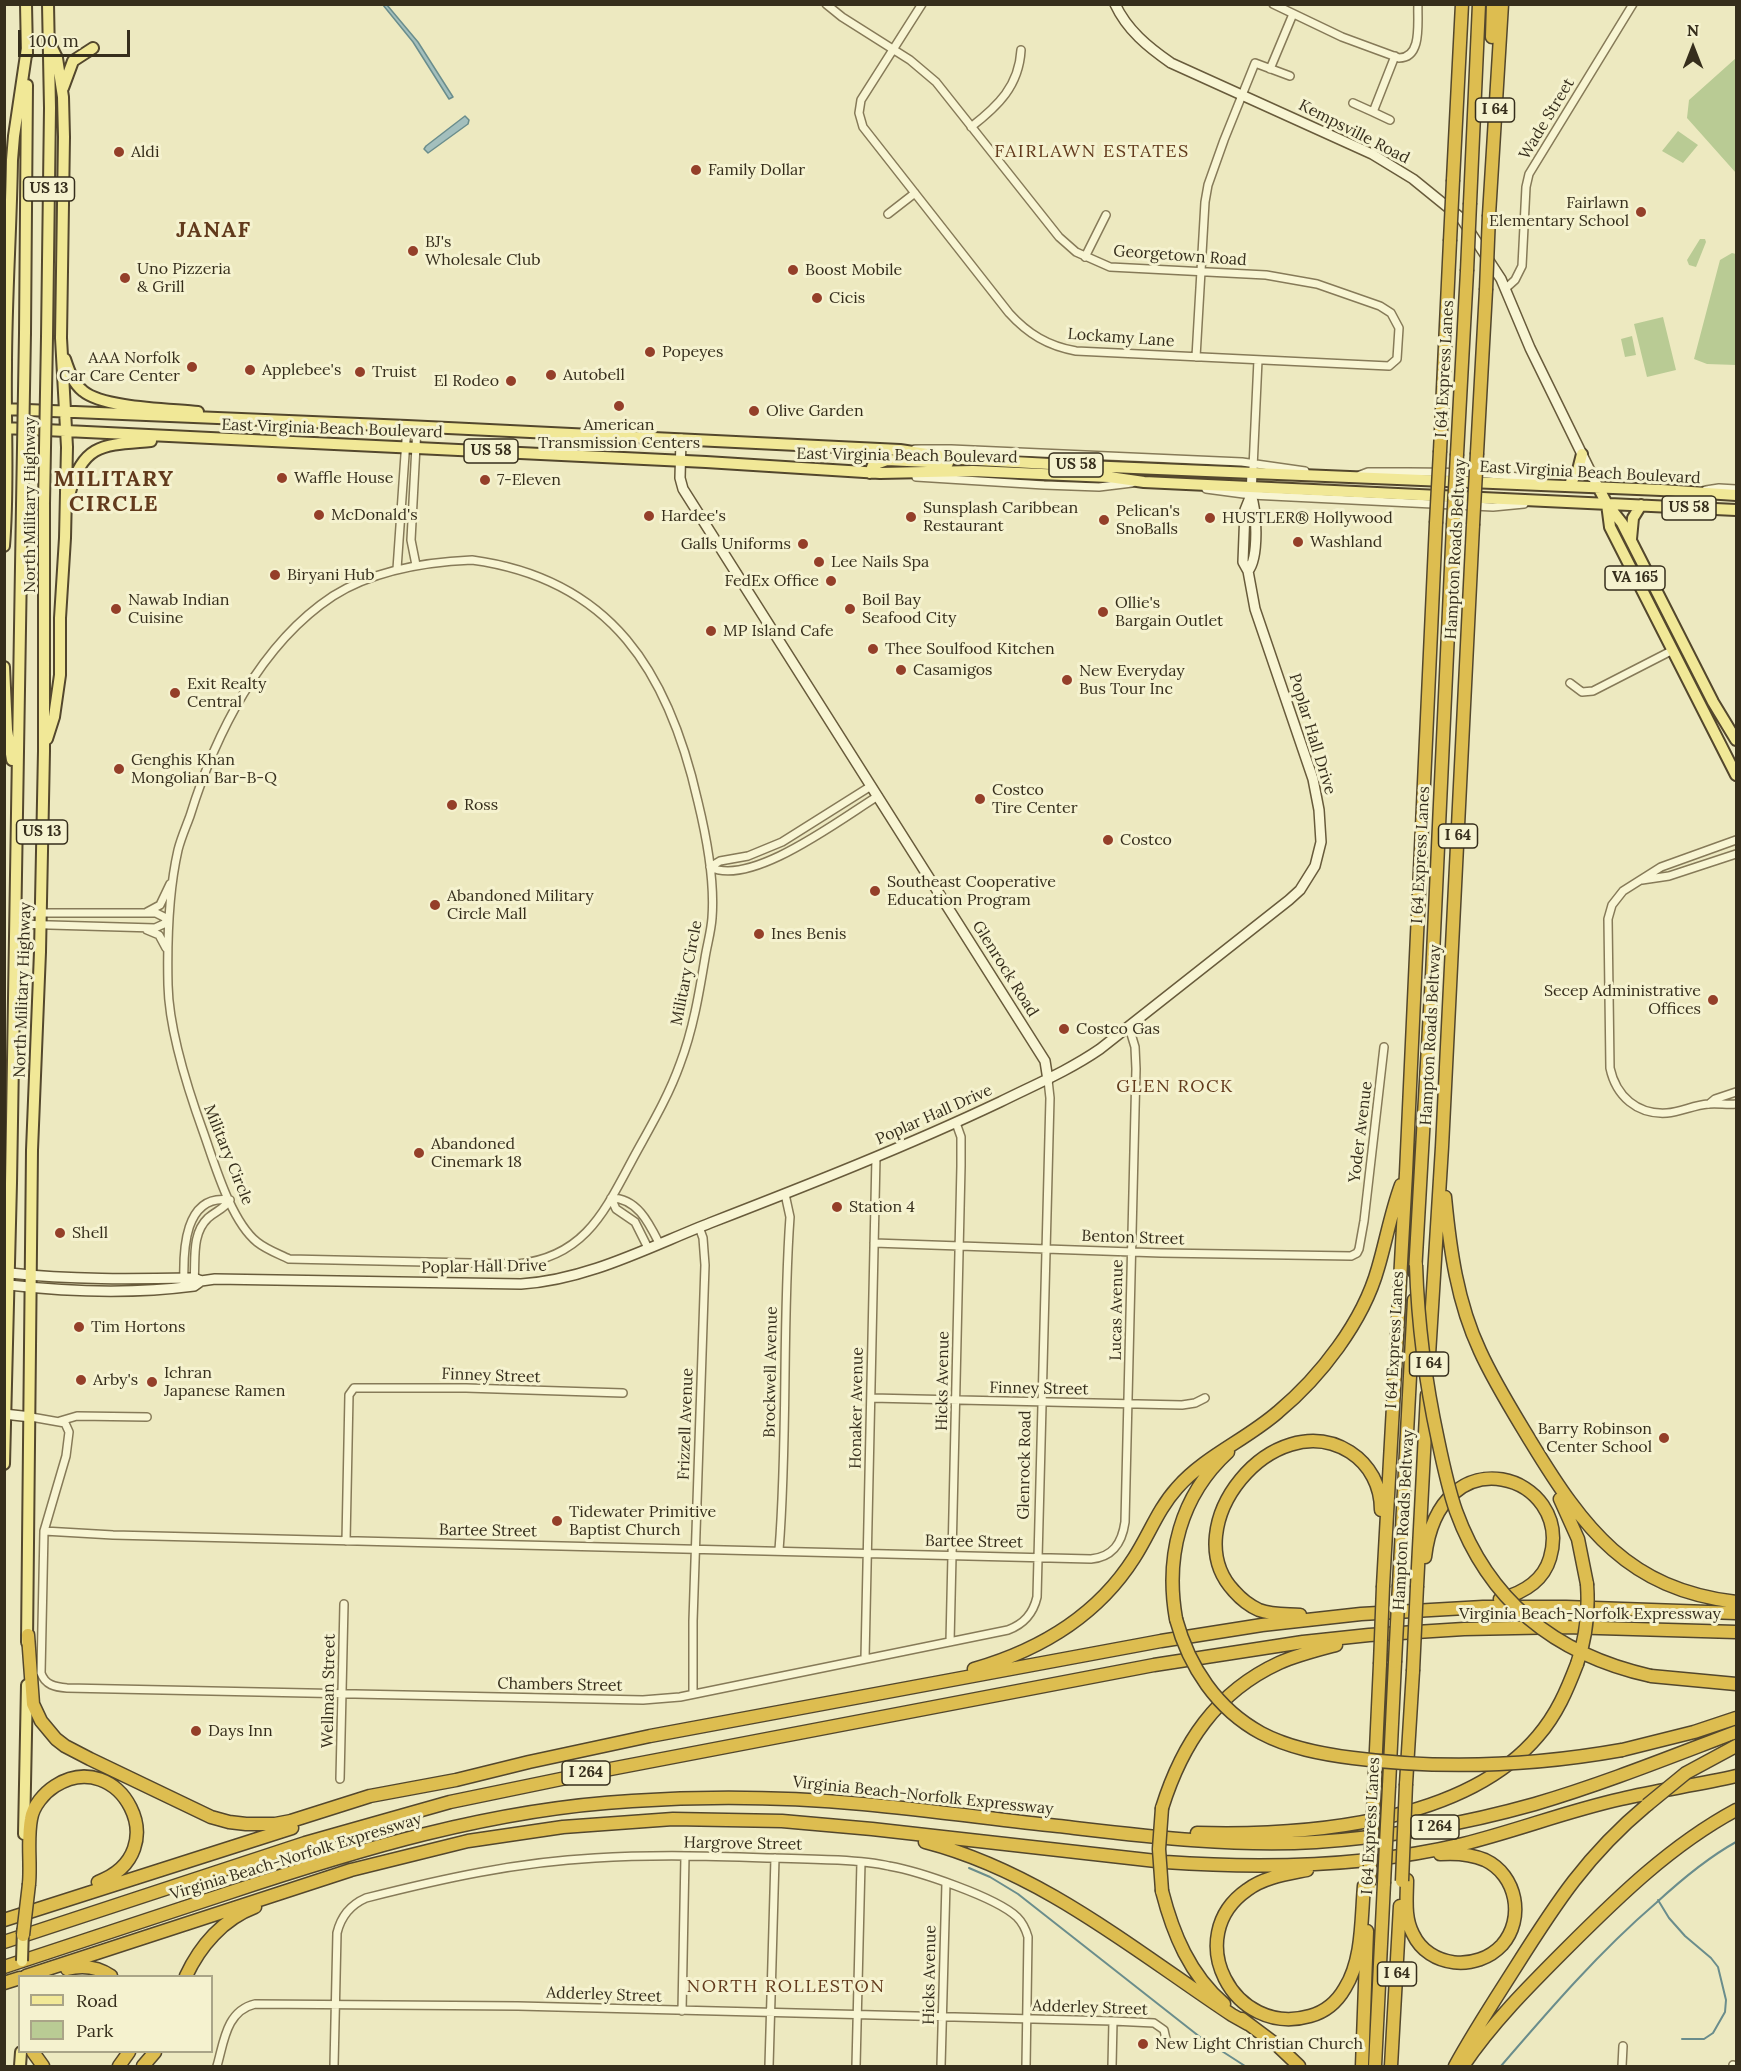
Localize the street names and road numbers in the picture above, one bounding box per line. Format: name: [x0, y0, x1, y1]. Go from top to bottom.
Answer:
street label: Wade Street: [1515, 75, 1579, 163]
street label: Kempsville Road: [1295, 96, 1413, 168]
road number: I 64: [1476, 98, 1514, 122]
road number: US 13: [23, 177, 74, 201]
street label: Georgetown Road: [1113, 242, 1247, 270]
street label: I 64 Express Lanes: [1432, 300, 1458, 438]
street label: Lockamy Lane: [1067, 325, 1175, 351]
street label: East Virginia Beach Boulevard: [221, 416, 443, 442]
street label: North Military Highway: [20, 417, 40, 593]
road number: US 58: [464, 439, 518, 463]
street label: East Virginia Beach Boulevard: [796, 444, 1018, 468]
road number: US 58: [1049, 453, 1103, 477]
street label: Hampton Roads Beltway: [1442, 458, 1470, 640]
street label: East Virginia Beach Boulevard: [1479, 458, 1701, 488]
road number: US 58: [1662, 496, 1716, 520]
road number: VA 165: [1605, 566, 1665, 590]
street label: Poplar Hall Drive: [1284, 671, 1340, 797]
street label: I 64 Express Lanes: [1408, 786, 1434, 924]
road number: US 13: [16, 820, 68, 844]
road number: I 64: [1438, 824, 1478, 848]
street label: North Military Highway: [10, 902, 36, 1078]
street label: Glenrock Road: [968, 917, 1042, 1021]
street label: Military Circle: [667, 919, 707, 1027]
street label: Hampton Roads Beltway: [1417, 944, 1445, 1126]
street label: Yoder Avenue: [1345, 1080, 1377, 1184]
street label: Poplar Hall Drive: [873, 1081, 995, 1149]
street label: Military Circle: [199, 1102, 257, 1208]
street label: Benton Street: [1081, 1227, 1185, 1249]
street label: Poplar Hall Drive: [421, 1256, 547, 1278]
street label: Lucas Avenue: [1107, 1259, 1127, 1361]
street label: I 64 Express Lanes: [1382, 1271, 1408, 1409]
street label: Brockwell Avenue: [760, 1306, 782, 1438]
street label: Hicks Avenue: [933, 1331, 953, 1431]
street label: Honaker Avenue: [846, 1347, 868, 1469]
road number: I 64: [1410, 1352, 1448, 1376]
street label: Finney Street: [441, 1365, 541, 1387]
street label: Frizzell Avenue: [674, 1368, 698, 1480]
street label: Finney Street: [989, 1379, 1089, 1399]
street label: Glenrock Road: [1014, 1410, 1036, 1520]
street label: Hampton Roads Beltway: [1390, 1429, 1418, 1611]
street label: Bartee Street: [439, 1521, 537, 1541]
street label: Bartee Street: [925, 1532, 1023, 1552]
street label: Virginia Beach-Norfolk Expressway: [1459, 1604, 1721, 1624]
street label: Wellman Street: [318, 1634, 340, 1748]
street label: Chambers Street: [497, 1674, 623, 1696]
street label: I 64 Express Lanes: [1358, 1757, 1384, 1895]
road number: I 264: [562, 1761, 610, 1785]
street label: Virginia Beach-Norfolk Expressway: [792, 1773, 1054, 1819]
street label: Virginia Beach-Norfolk Expressway: [168, 1810, 424, 1904]
road number: I 264: [1411, 1815, 1459, 1839]
street label: Hargrove Street: [684, 1833, 802, 1855]
street label: Hicks Avenue: [920, 1925, 940, 2025]
road number: I 64: [1378, 1962, 1416, 1986]
street label: Adderley Street: [546, 1983, 662, 2007]
street label: Adderley Street: [1032, 1996, 1148, 2020]

